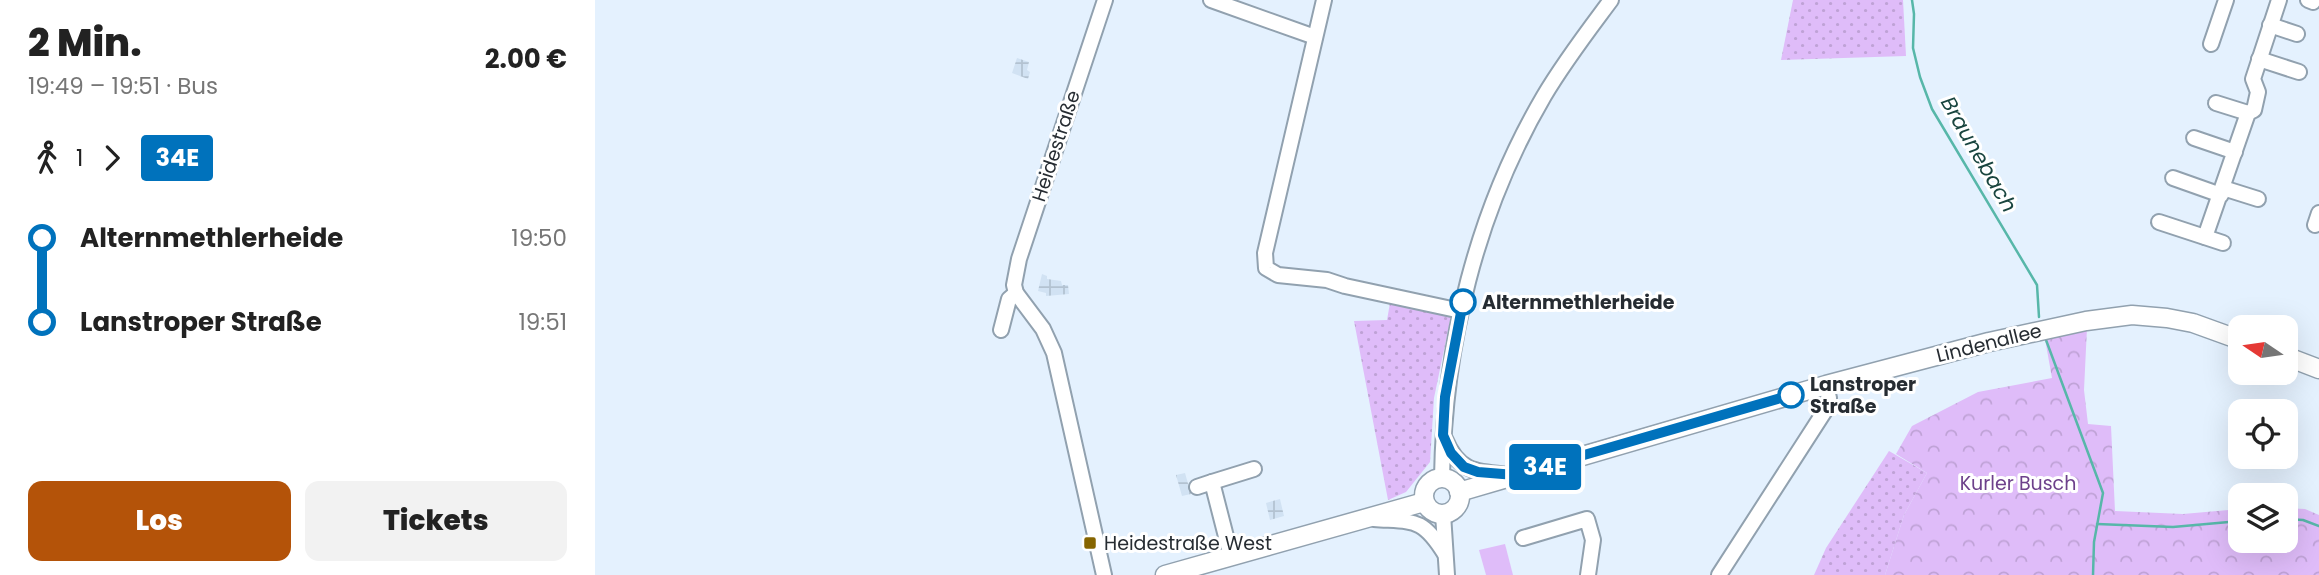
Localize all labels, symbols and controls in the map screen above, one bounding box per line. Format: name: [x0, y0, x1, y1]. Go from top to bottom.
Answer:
text: 2 Min.: [28, 16, 142, 69]
text: 2.00 €: [485, 41, 567, 77]
text: 19:49 – 19:51 · Bus: [28, 70, 218, 102]
street label: Heidestraße: [1025, 87, 1087, 205]
water label: Braunebach: [1934, 91, 2024, 217]
icon: walk: [28, 139, 66, 177]
icon: forward: [93, 139, 131, 177]
text: 34E: [155, 141, 199, 174]
text: 1: [76, 142, 83, 174]
text: Alternmethlerheide: [80, 220, 343, 256]
text: 19:50: [511, 222, 567, 254]
marker: Alternmethlerheide: [1450, 289, 1476, 315]
place label: Alternmethlerheide: [1482, 289, 1675, 316]
text: Lanstroper Straße: [80, 304, 322, 340]
text: 19:51: [518, 306, 567, 338]
north arrow: [2228, 315, 2298, 385]
map controls: [2228, 315, 2298, 553]
street label: Lindenallee: [1934, 317, 2044, 369]
place label: Lanstroper Straße: [1810, 371, 1916, 420]
marker: Lanstroper Straße: [1778, 382, 1804, 408]
button: locate: [2228, 399, 2298, 469]
line badge: 34E: [1505, 444, 1585, 490]
text: 34E: [1523, 450, 1567, 483]
park label: Kurler Busch: [1960, 470, 2076, 497]
button: Los: [28, 481, 291, 561]
button: Tickets: [305, 481, 567, 561]
button: layers: [2228, 483, 2298, 553]
place label: Heidestraße West: [1104, 530, 1272, 557]
marker: Heidestraße West: [1082, 535, 1098, 551]

